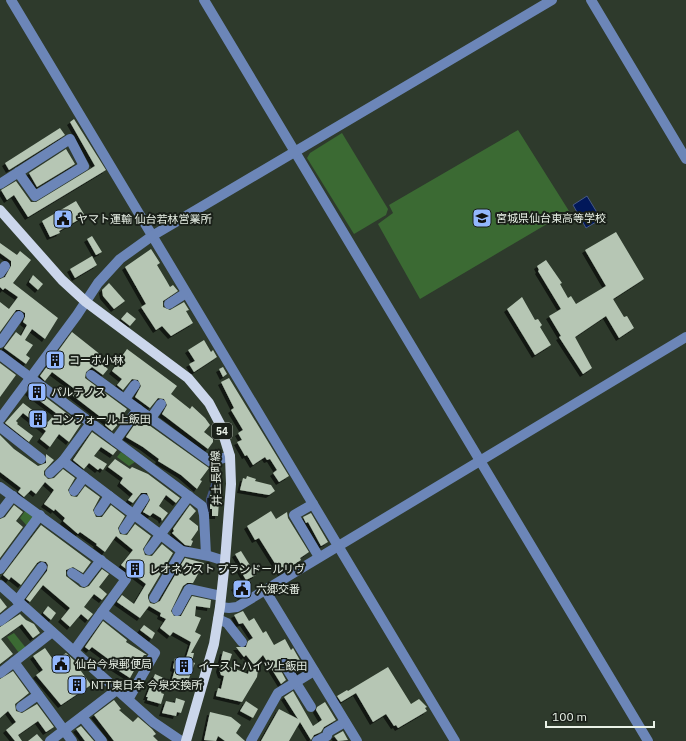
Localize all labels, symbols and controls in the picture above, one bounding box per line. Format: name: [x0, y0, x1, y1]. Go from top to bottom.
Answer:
school or university icon: 宮城県仙台東高等学校: [471, 207, 493, 229]
public building icon: ヤマト運輸 仙台若林営業所: [52, 208, 74, 230]
place label: 宮城県仙台東高等学校: [496, 211, 606, 225]
place label: ヤマト運輸 仙台若林営業所: [77, 212, 213, 226]
building icon: コーポ小林: [44, 349, 66, 371]
place label: コーポ小林: [69, 353, 124, 367]
building icon: パルテノス: [26, 381, 48, 403]
place label: パルテノス: [51, 385, 106, 399]
building icon: コンフォール上飯田: [27, 408, 49, 430]
place label: コンフォール上飯田: [52, 412, 151, 426]
road number: 54: [212, 423, 232, 439]
street label: 井土長町線: [208, 450, 224, 506]
building icon: レオネクスト プランドールリヴ: [124, 558, 146, 580]
place label: レオネクスト プランドールリヴ: [149, 562, 305, 576]
public building icon: 六郷交番: [231, 578, 253, 600]
place label: 六郷交番: [256, 582, 300, 596]
public building icon: 仙台今泉郵便局: [50, 653, 72, 675]
building icon: イーストハイツ上飯田: [173, 655, 195, 677]
place label: 仙台今泉郵便局: [75, 657, 152, 671]
place label: イーストハイツ上飯田: [198, 659, 307, 673]
building icon: NTT東日本 今泉交換所: [66, 674, 88, 696]
place label: NTT東日本 今泉交換所: [91, 678, 203, 692]
scale bar: [546, 703, 654, 729]
text: 100 m: [552, 709, 587, 724]

